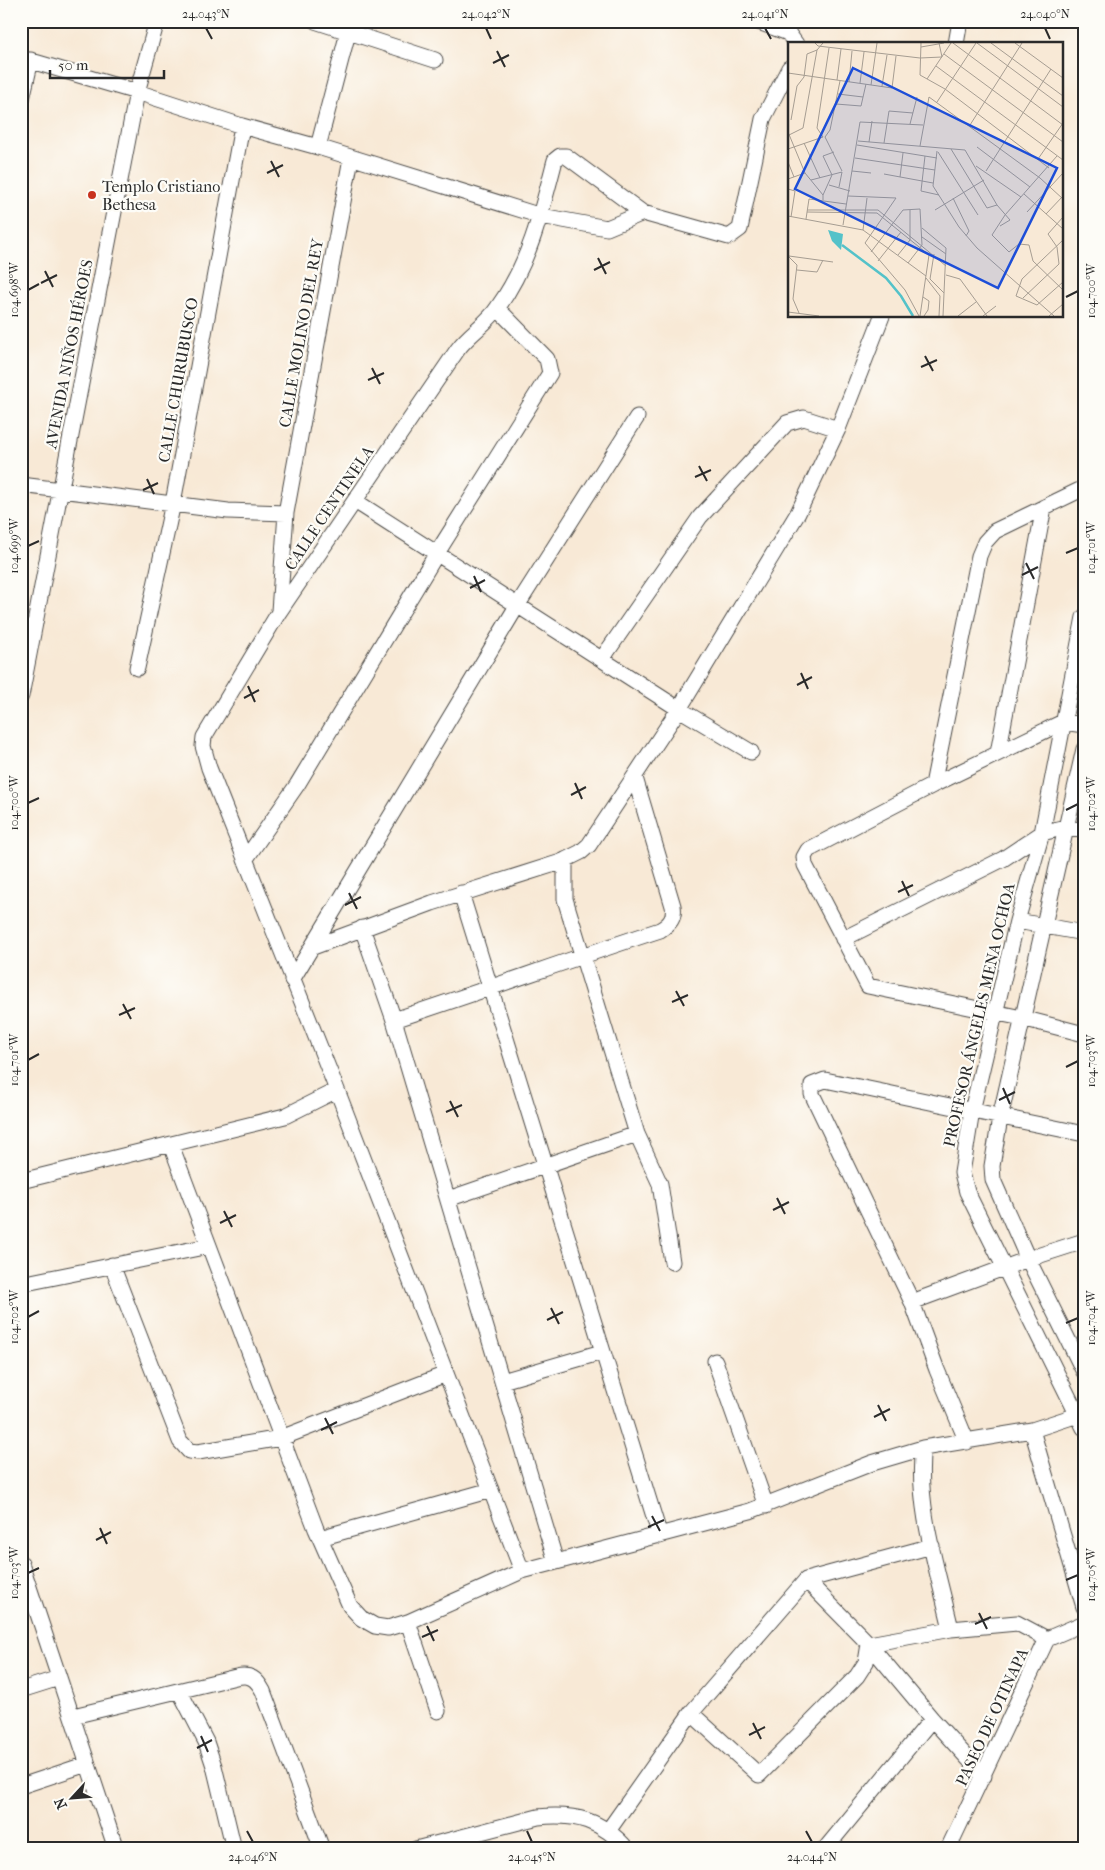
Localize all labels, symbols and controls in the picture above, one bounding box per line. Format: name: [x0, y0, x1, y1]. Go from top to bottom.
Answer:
text: 24.043°N: [182, 7, 230, 21]
text: 24.042°N: [461, 7, 511, 21]
text: 24.041°N: [741, 7, 789, 21]
text: 24.040°N: [1020, 7, 1070, 21]
inset map: [788, 42, 1062, 318]
scale bar: [50, 48, 164, 80]
text: 50 m: [58, 56, 89, 74]
place label: Templo Cristiano Bethesa: [102, 177, 220, 214]
marker: Templo Cristiano Bethesa: [86, 189, 98, 201]
street label: CALLE MOLINO DEL REY: [275, 236, 327, 429]
street label: AVENIDA NIÑOS HÉROES: [40, 258, 97, 451]
text: 104.698°W: [7, 261, 21, 318]
text: 104.700°W: [1084, 262, 1098, 318]
street label: CALLE CHURUBUSCO: [154, 296, 202, 464]
street label: CALLE CENTINELA: [280, 442, 378, 574]
text: 104.699°W: [7, 517, 21, 574]
text: 104.701°W: [1084, 521, 1098, 574]
text: 104.700°W: [7, 774, 21, 830]
text: 104.702°W: [1084, 776, 1098, 831]
street label: PROFESOR ÁNGELES MENA OCHOA: [938, 880, 1019, 1149]
text: 104.701°W: [7, 1033, 21, 1086]
text: 104.703°W: [1084, 1033, 1098, 1088]
text: 104.702°W: [7, 1289, 21, 1344]
text: 104.704°W: [1084, 1289, 1098, 1346]
text: 104.703°W: [7, 1545, 21, 1600]
text: 104.705°W: [1084, 1547, 1098, 1602]
street label: PASEO DE OTINAPA: [952, 1644, 1033, 1789]
north arrow: [48, 1772, 98, 1822]
text: N: [51, 1795, 71, 1812]
text: 24.046°N: [228, 1850, 278, 1864]
text: 24.045°N: [508, 1850, 556, 1864]
text: 24.044°N: [787, 1850, 837, 1864]

